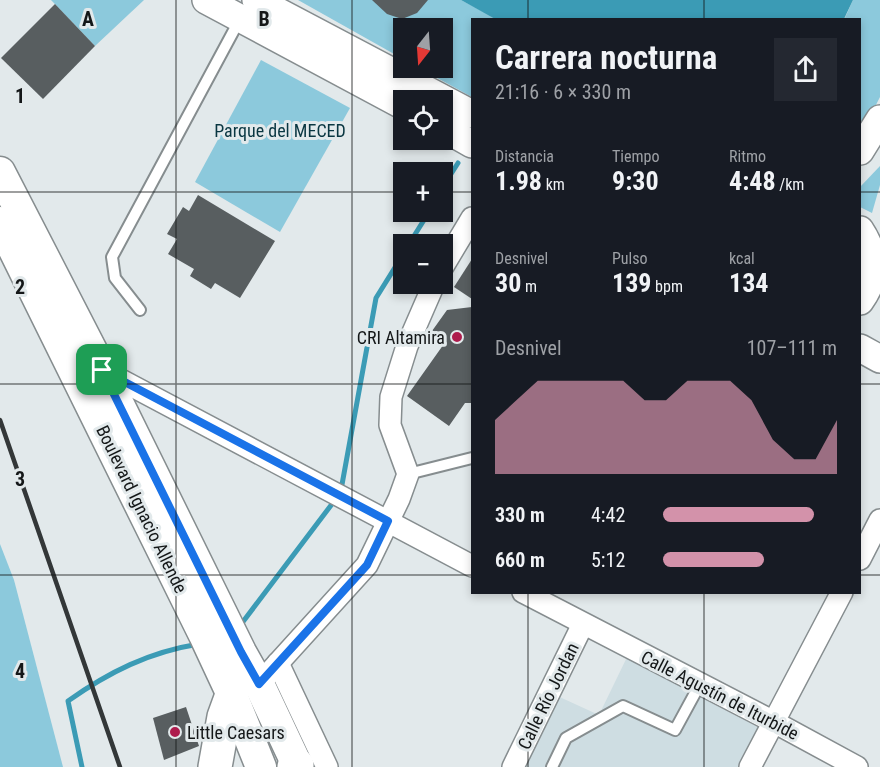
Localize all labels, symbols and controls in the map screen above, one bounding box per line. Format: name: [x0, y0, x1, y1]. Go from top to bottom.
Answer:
text: A: [82, 7, 94, 31]
text: B: [258, 7, 270, 31]
north arrow: [393, 18, 453, 78]
map controls: [393, 18, 453, 294]
text: Carrera nocturna: [495, 38, 717, 77]
button: share: [774, 38, 837, 101]
text: 21:16 · 6 × 330 m: [495, 80, 631, 104]
text: 1: [15, 84, 25, 108]
button: locate: [393, 90, 453, 150]
park label: Parque del MECED: [214, 120, 346, 141]
text: Distancia: [495, 147, 554, 166]
text: Tiempo: [612, 147, 659, 166]
text: Ritmo: [729, 147, 766, 166]
button: +: [393, 162, 453, 222]
text: 1.98: [495, 166, 542, 196]
text: 9:30: [612, 166, 659, 196]
text: 4:48: [729, 166, 776, 196]
text: km: [542, 175, 565, 194]
text: /km: [776, 175, 804, 194]
button: −: [393, 234, 453, 294]
text: Desnivel: [495, 249, 548, 268]
text: Pulso: [612, 249, 648, 268]
text: kcal: [729, 249, 755, 268]
text: 30: [495, 268, 521, 298]
text: 139: [612, 268, 651, 298]
text: 134: [729, 268, 768, 298]
text: 2: [15, 275, 25, 299]
text: m: [521, 277, 537, 296]
text: bpm: [651, 277, 683, 296]
place label: CRI Altamira: [357, 327, 445, 348]
marker: CRI Altamira: [450, 330, 464, 344]
text: Desnivel: [495, 336, 562, 360]
text: 107–111 m: [747, 336, 837, 360]
pin: [76, 344, 127, 395]
icon: arrive: [85, 353, 118, 386]
street label: Boulevard Ignacio Allende: [92, 422, 192, 596]
text: 3: [15, 467, 25, 491]
text: 330 m: [495, 503, 545, 527]
text: 4:42: [591, 503, 625, 527]
text: 660 m: [495, 548, 545, 572]
text: 5:12: [591, 548, 625, 572]
street label: Calle Río Jordan: [513, 639, 583, 753]
street label: Calle Agustín de Iturbide: [638, 646, 802, 744]
text: 4: [15, 659, 25, 683]
place label: Little Caesars: [187, 722, 285, 743]
marker: Little Caesars: [168, 725, 182, 739]

